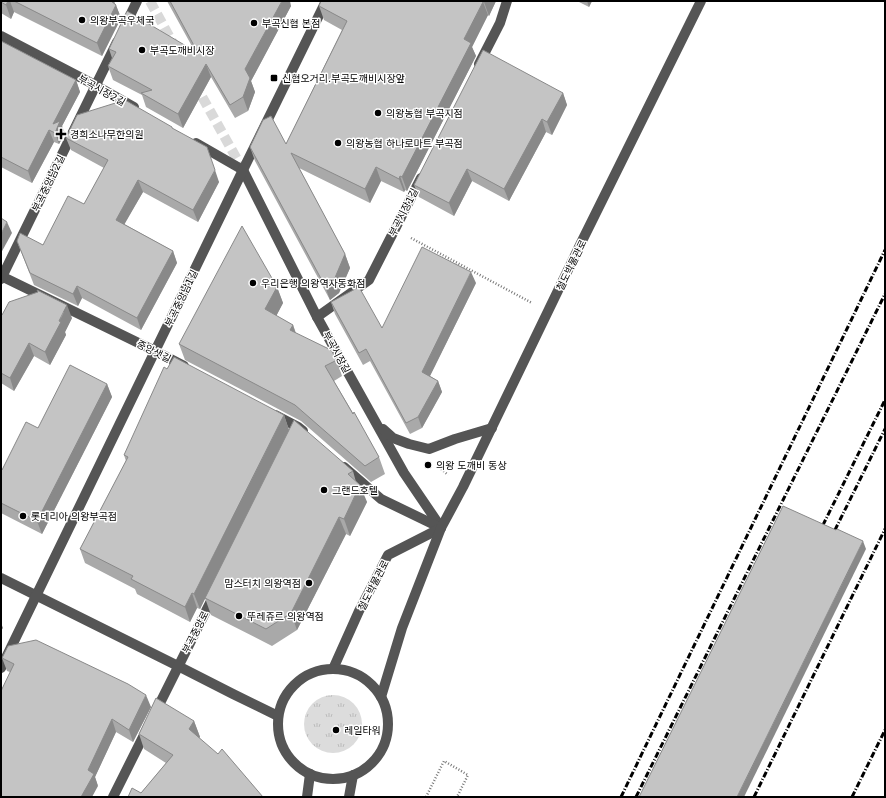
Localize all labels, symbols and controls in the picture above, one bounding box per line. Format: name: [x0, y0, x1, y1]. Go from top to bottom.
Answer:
marker: 의왕부곡우체국: [77, 15, 87, 25]
place label: 의왕부곡우체국: [90, 15, 154, 26]
marker: 부곡신협 본점: [249, 18, 259, 28]
place label: 부곡신협 본점: [262, 18, 320, 29]
marker: 부곡도깨비시장: [137, 45, 147, 55]
place label: 부곡도깨비시장: [150, 45, 214, 56]
street label: 부곡시장2길: [76, 73, 127, 108]
marker: 신협오거리.부곡도깨비시장앞: [269, 73, 279, 83]
place label: 신협오거리.부곡도깨비시장앞: [282, 73, 405, 84]
marker: 의왕농협 부곡지점: [373, 108, 383, 118]
place label: 의왕농협 부곡지점: [386, 108, 463, 119]
marker: 경희소나무한의원: [55, 128, 67, 140]
place label: 경희소나무한의원: [70, 129, 144, 140]
marker: 의왕농협 하나로마트 부곡점: [333, 138, 343, 148]
place label: 의왕농협 하나로마트 부곡점: [346, 138, 463, 149]
street label: 부곡중앙남2길: [30, 153, 67, 213]
street label: 부곡시장1길: [387, 186, 420, 238]
street label: 철도박물관로: [554, 238, 588, 292]
street label: 부곡중앙남1길: [163, 268, 200, 328]
marker: 우리은행 의왕역자동화점: [248, 278, 258, 288]
place label: 우리은행 의왕역자동화점: [261, 278, 365, 289]
street label: 부곡시장길: [321, 329, 353, 375]
street label: 중앙샛길: [135, 338, 173, 365]
marker: 의왕 도깨비 동상: [423, 460, 433, 470]
place label: 의왕 도깨비 동상: [436, 460, 507, 471]
marker: 그랜드호텔: [319, 485, 329, 495]
place label: 그랜드호텔: [332, 485, 378, 496]
marker: 롯데리아 의왕부곡점: [18, 511, 28, 521]
place label: 롯데리아 의왕부곡점: [31, 511, 117, 522]
street label: 철도박물관로: [356, 558, 391, 612]
place label: 맘스터치 의왕역점: [224, 578, 301, 589]
marker: 맘스터치 의왕역점: [304, 578, 314, 588]
street label: 부곡중앙로: [180, 609, 211, 655]
marker: 뚜레쥬르 의왕역점: [234, 611, 244, 621]
place label: 뚜레쥬르 의왕역점: [247, 611, 324, 622]
marker: 레일타워: [331, 725, 341, 735]
place label: 레일타워: [344, 725, 381, 736]

